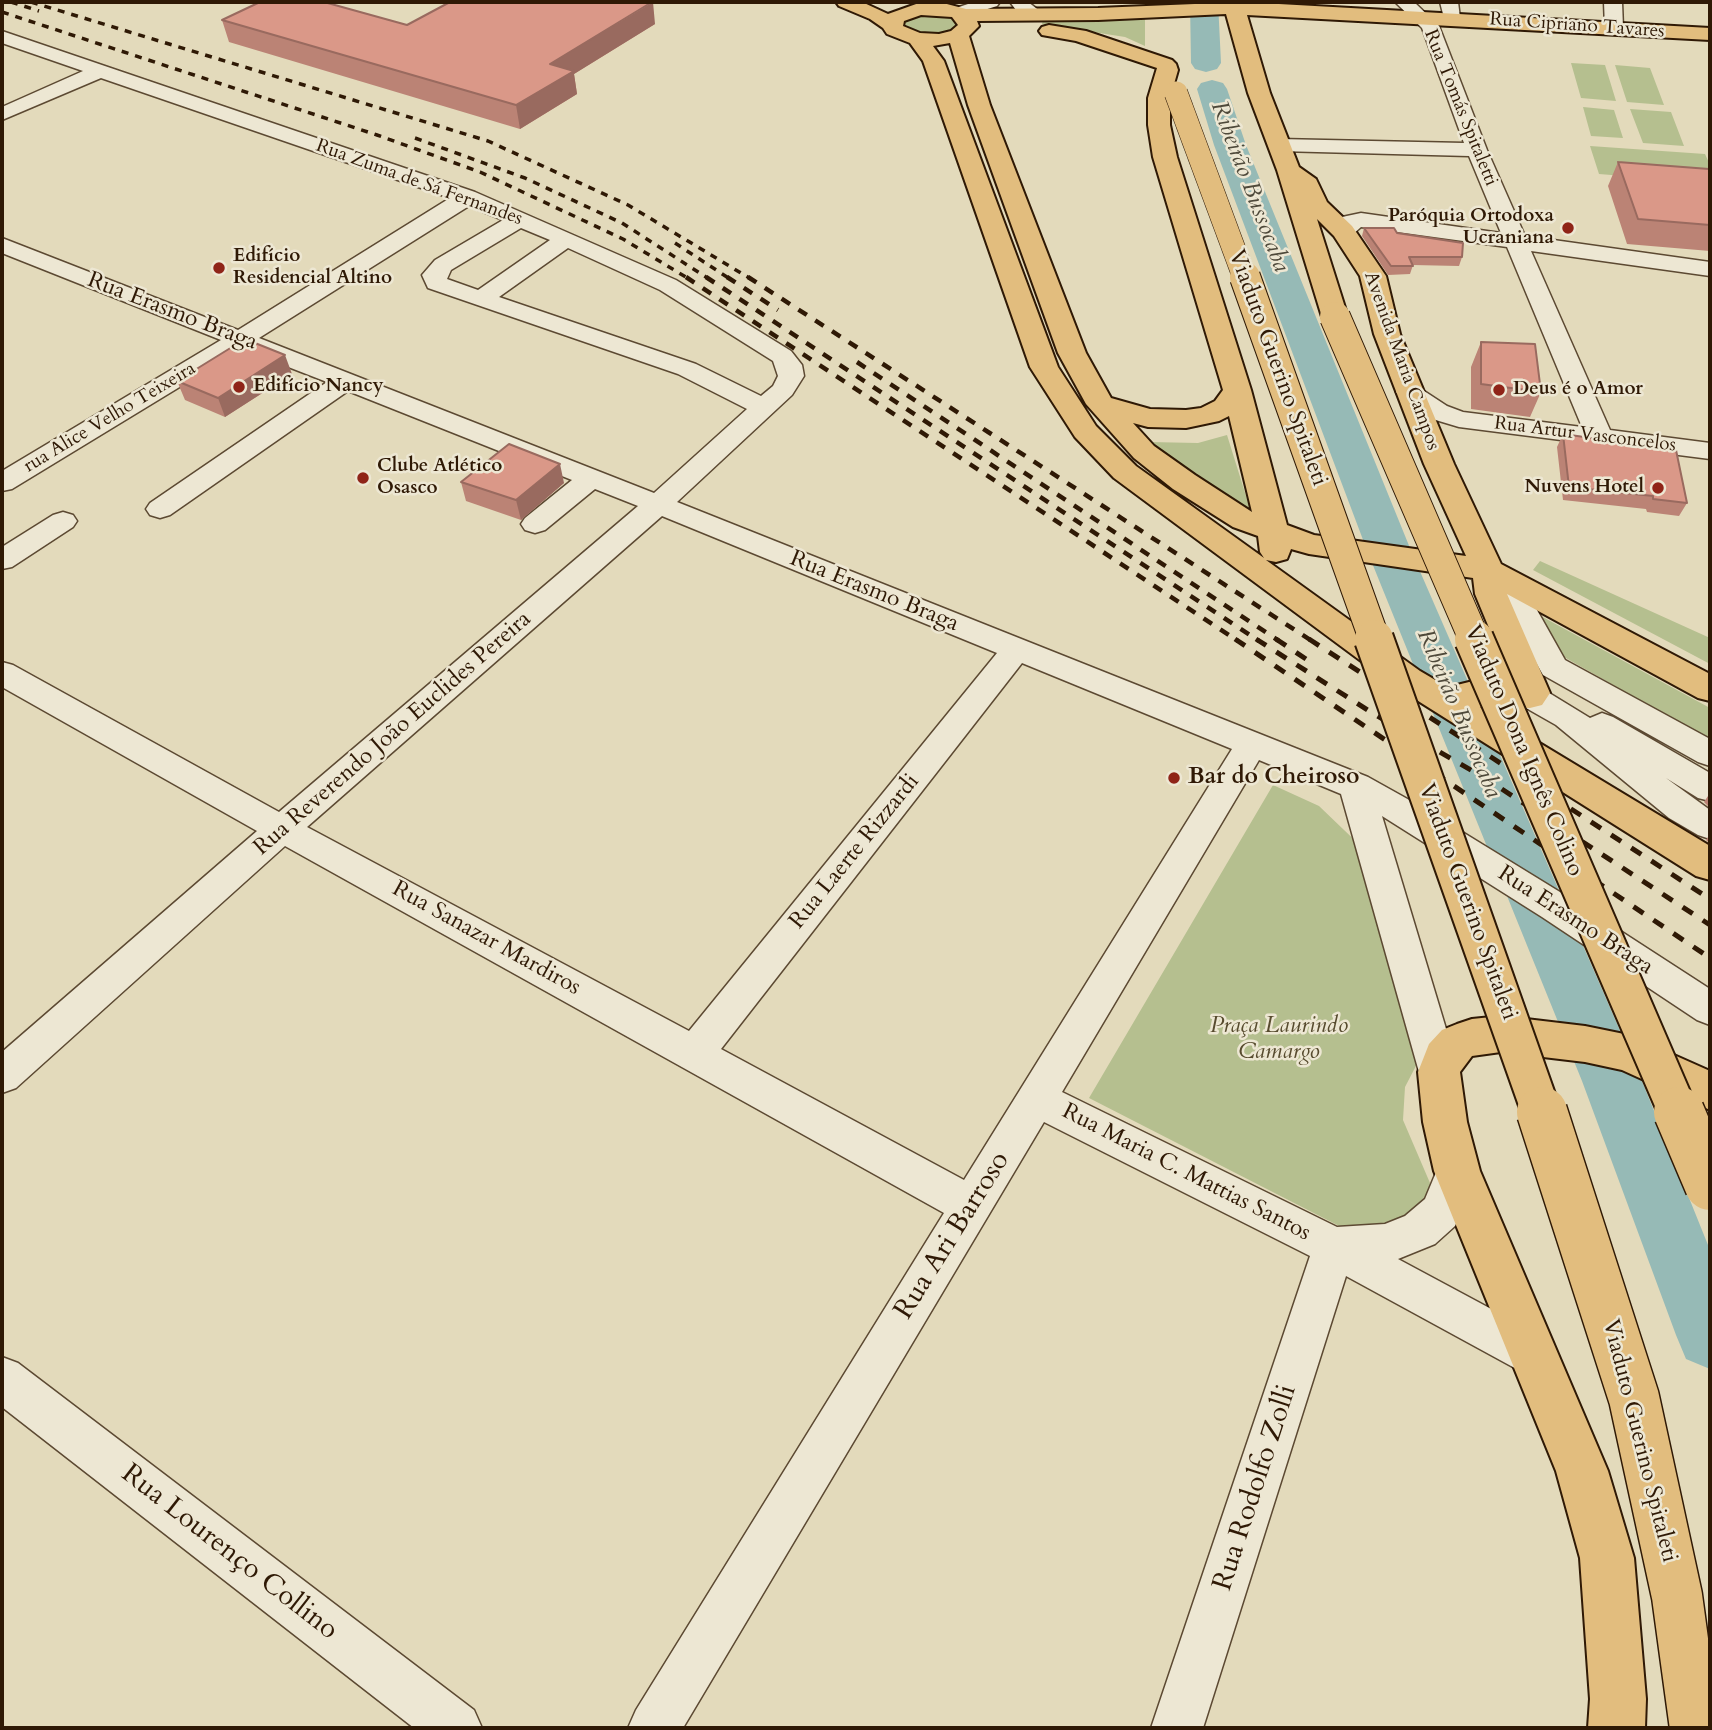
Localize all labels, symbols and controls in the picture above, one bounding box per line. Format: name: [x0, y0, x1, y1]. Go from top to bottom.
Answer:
street label: Rua Cipriano Tavares: [1489, 9, 1665, 43]
street label: Rua Tomás Spitaletti: [1418, 26, 1502, 190]
water label: Ribeirão Bussocaba: [1203, 97, 1295, 277]
street label: Rua Zuma de Sá Fernandes: [313, 135, 525, 231]
place label: Paróquia Ortodoxa Ucraniana: [1388, 206, 1554, 250]
marker: Paróquia Ortodoxa Ucraniana: [1560, 220, 1576, 236]
place label: Edifício Residencial Altino: [233, 246, 392, 290]
street label: Viaduto Guerino Spitaleti: [1221, 246, 1333, 490]
marker: Edifício Residencial Altino: [211, 260, 227, 276]
street label: Rua Erasmo Braga: [83, 267, 261, 357]
street label: Avenida Maria Campos: [1358, 269, 1444, 453]
street label: rua Alice Velho Teixeira: [20, 358, 200, 478]
place label: Edifício Nancy: [253, 376, 384, 398]
marker: Edifício Nancy: [231, 379, 247, 395]
place label: Deus é o Amor: [1513, 379, 1643, 401]
marker: Deus é o Amor: [1491, 382, 1507, 398]
street label: Rua Artur Vasconcelos: [1493, 413, 1677, 457]
place label: Clube Atlético Osasco: [377, 456, 502, 500]
marker: Clube Atlético Osasco: [355, 470, 371, 486]
place label: Nuvens Hotel: [1525, 477, 1644, 499]
marker: Nuvens Hotel: [1650, 480, 1666, 496]
street label: Rua Erasmo Braga: [786, 546, 962, 638]
street label: Rua Reverendo João Euclides Pereira: [249, 606, 537, 862]
street label: Viaduto Dona Ignês Colino: [1457, 621, 1589, 881]
water label: Ribeirão Bussocaba: [1409, 625, 1507, 803]
place label: Bar do Cheiroso: [1188, 764, 1360, 792]
street label: Rua Laerte Rizzardi: [784, 769, 926, 935]
marker: Bar do Cheiroso: [1166, 770, 1182, 786]
street label: Viaduto Guerino Spitaleti: [1411, 780, 1523, 1024]
street label: Rua Erasmo Braga: [1492, 860, 1658, 982]
street label: Rua Sanazar Mardiros: [387, 876, 585, 1002]
park label: Praça Laurindo Camargo: [1210, 1013, 1348, 1067]
street label: Rua Maria C. Mattias Santos: [1057, 1098, 1315, 1248]
street label: Rua Ari Barroso: [888, 1146, 1018, 1326]
street label: Viaduto Guerino Spitaleti: [1595, 1317, 1683, 1565]
street label: Rua Rodolfo Zolli: [1207, 1381, 1305, 1595]
street label: Rua Lourenço Collino: [114, 1458, 344, 1648]

